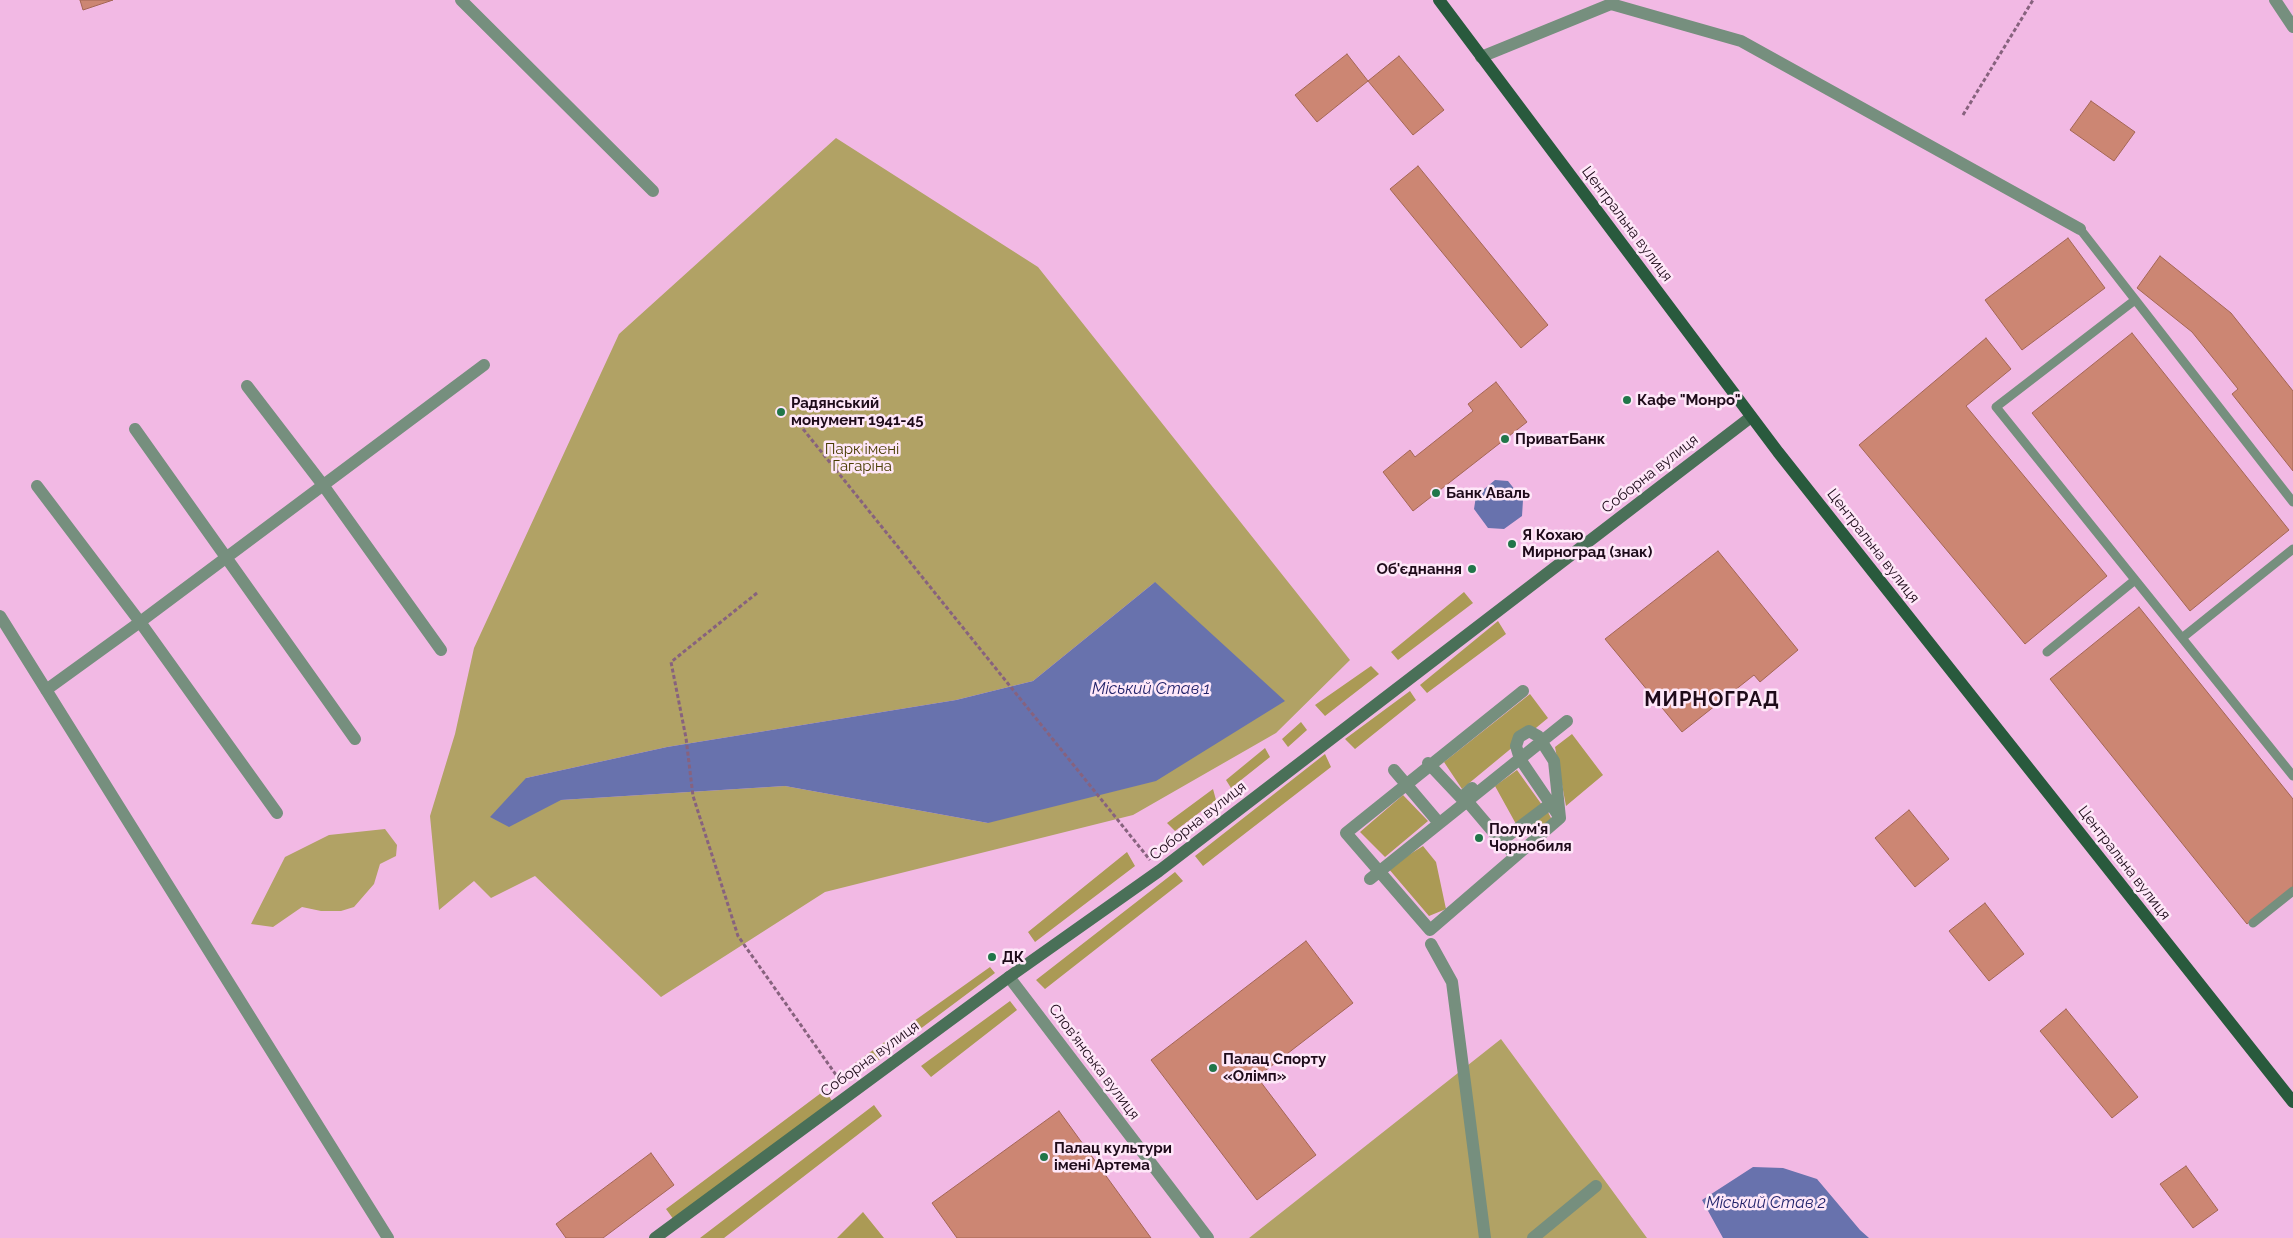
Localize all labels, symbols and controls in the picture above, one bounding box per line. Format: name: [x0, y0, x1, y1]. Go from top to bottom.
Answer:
street label: Центральна вулиця: [1578, 163, 1676, 285]
place label: Кафе "Монро": [1637, 391, 1741, 409]
place label: Радянський монумент 1941-45: [791, 394, 924, 429]
marker: Кафе "Монро": [1621, 394, 1633, 406]
marker: Радянський монумент 1941-45: [775, 406, 787, 418]
place label: ПриватБанк: [1515, 430, 1605, 448]
street label: Соборна вулиця: [1598, 431, 1702, 517]
marker: ПриватБанк: [1499, 433, 1511, 445]
park label: Парк імені Гагаріна: [825, 440, 899, 475]
place label: Банк Аваль: [1446, 484, 1530, 502]
street label: Центральна вулиця: [1823, 485, 1923, 607]
marker: Банк Аваль: [1430, 487, 1442, 499]
place label: Я Кохаю Мирноград (знак): [1522, 526, 1652, 561]
marker: Я Кохаю Мирноград (знак): [1506, 538, 1518, 550]
place label: Об'єднання: [1376, 560, 1462, 578]
marker: Об'єднання: [1466, 563, 1478, 575]
water label: Міський Став 1: [1092, 679, 1210, 699]
district label: МИРНОГРАД: [1643, 688, 1781, 712]
street label: Соборна вулиця: [1146, 778, 1250, 864]
street label: Центральна вулиця: [2074, 802, 2174, 924]
place label: Полум'я Чорнобиля: [1489, 820, 1572, 855]
marker: Полум'я Чорнобиля: [1473, 832, 1485, 844]
place label: ДК: [1002, 948, 1024, 966]
marker: ДК: [986, 951, 998, 963]
street label: Слов'янська вулиця: [1045, 1001, 1143, 1123]
street label: Соборна вулиця: [817, 1017, 923, 1101]
place label: Палац Спорту «Олімп»: [1223, 1050, 1326, 1085]
marker: Палац Спорту «Олімп»: [1207, 1062, 1219, 1074]
place label: Палац культури імені Артема: [1054, 1139, 1172, 1174]
marker: Палац культури імені Артема: [1038, 1151, 1050, 1163]
water label: Міський Став 2: [1706, 1193, 1826, 1213]

